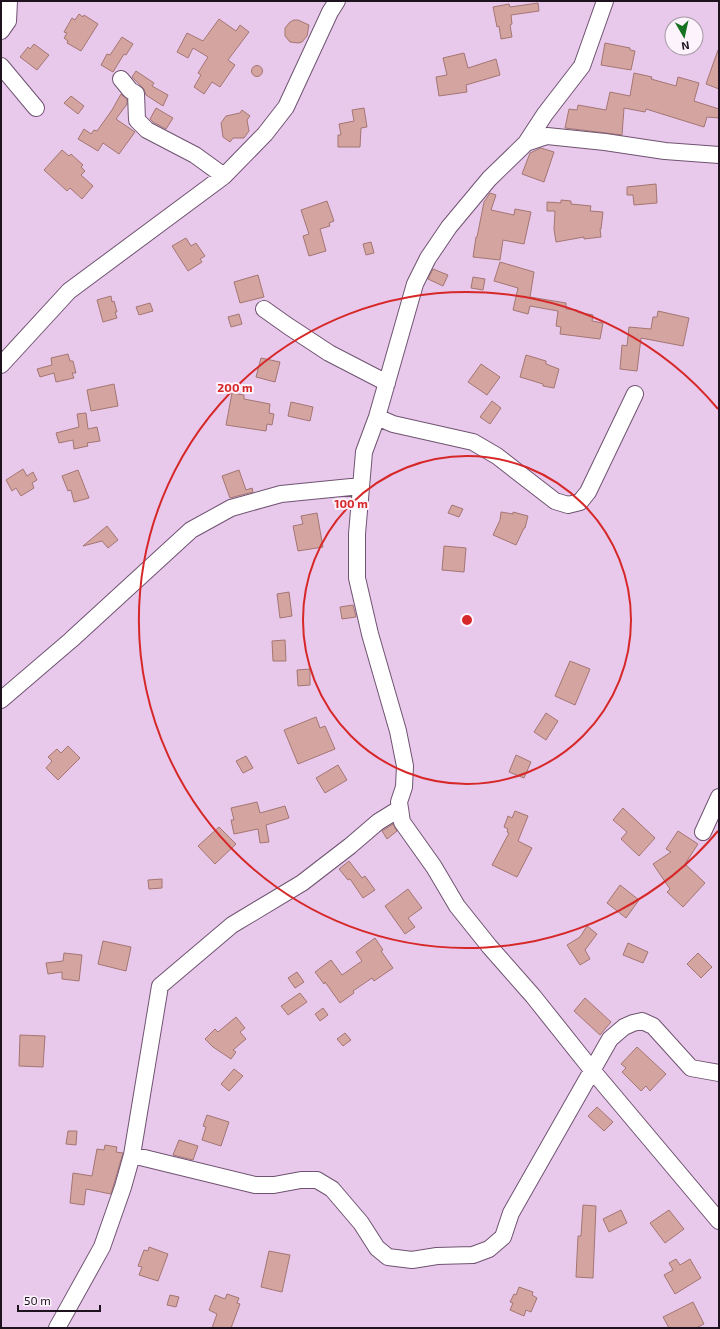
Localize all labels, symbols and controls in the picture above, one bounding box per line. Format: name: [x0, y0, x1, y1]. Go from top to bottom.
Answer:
north arrow: [664, 16, 704, 56]
text: N: [681, 39, 691, 53]
text: 200 m: [217, 380, 253, 394]
text: 100 m: [334, 496, 368, 510]
centre of rings: [460, 613, 474, 627]
scale bar: [18, 1287, 100, 1313]
text: 50 m: [24, 1293, 51, 1307]

